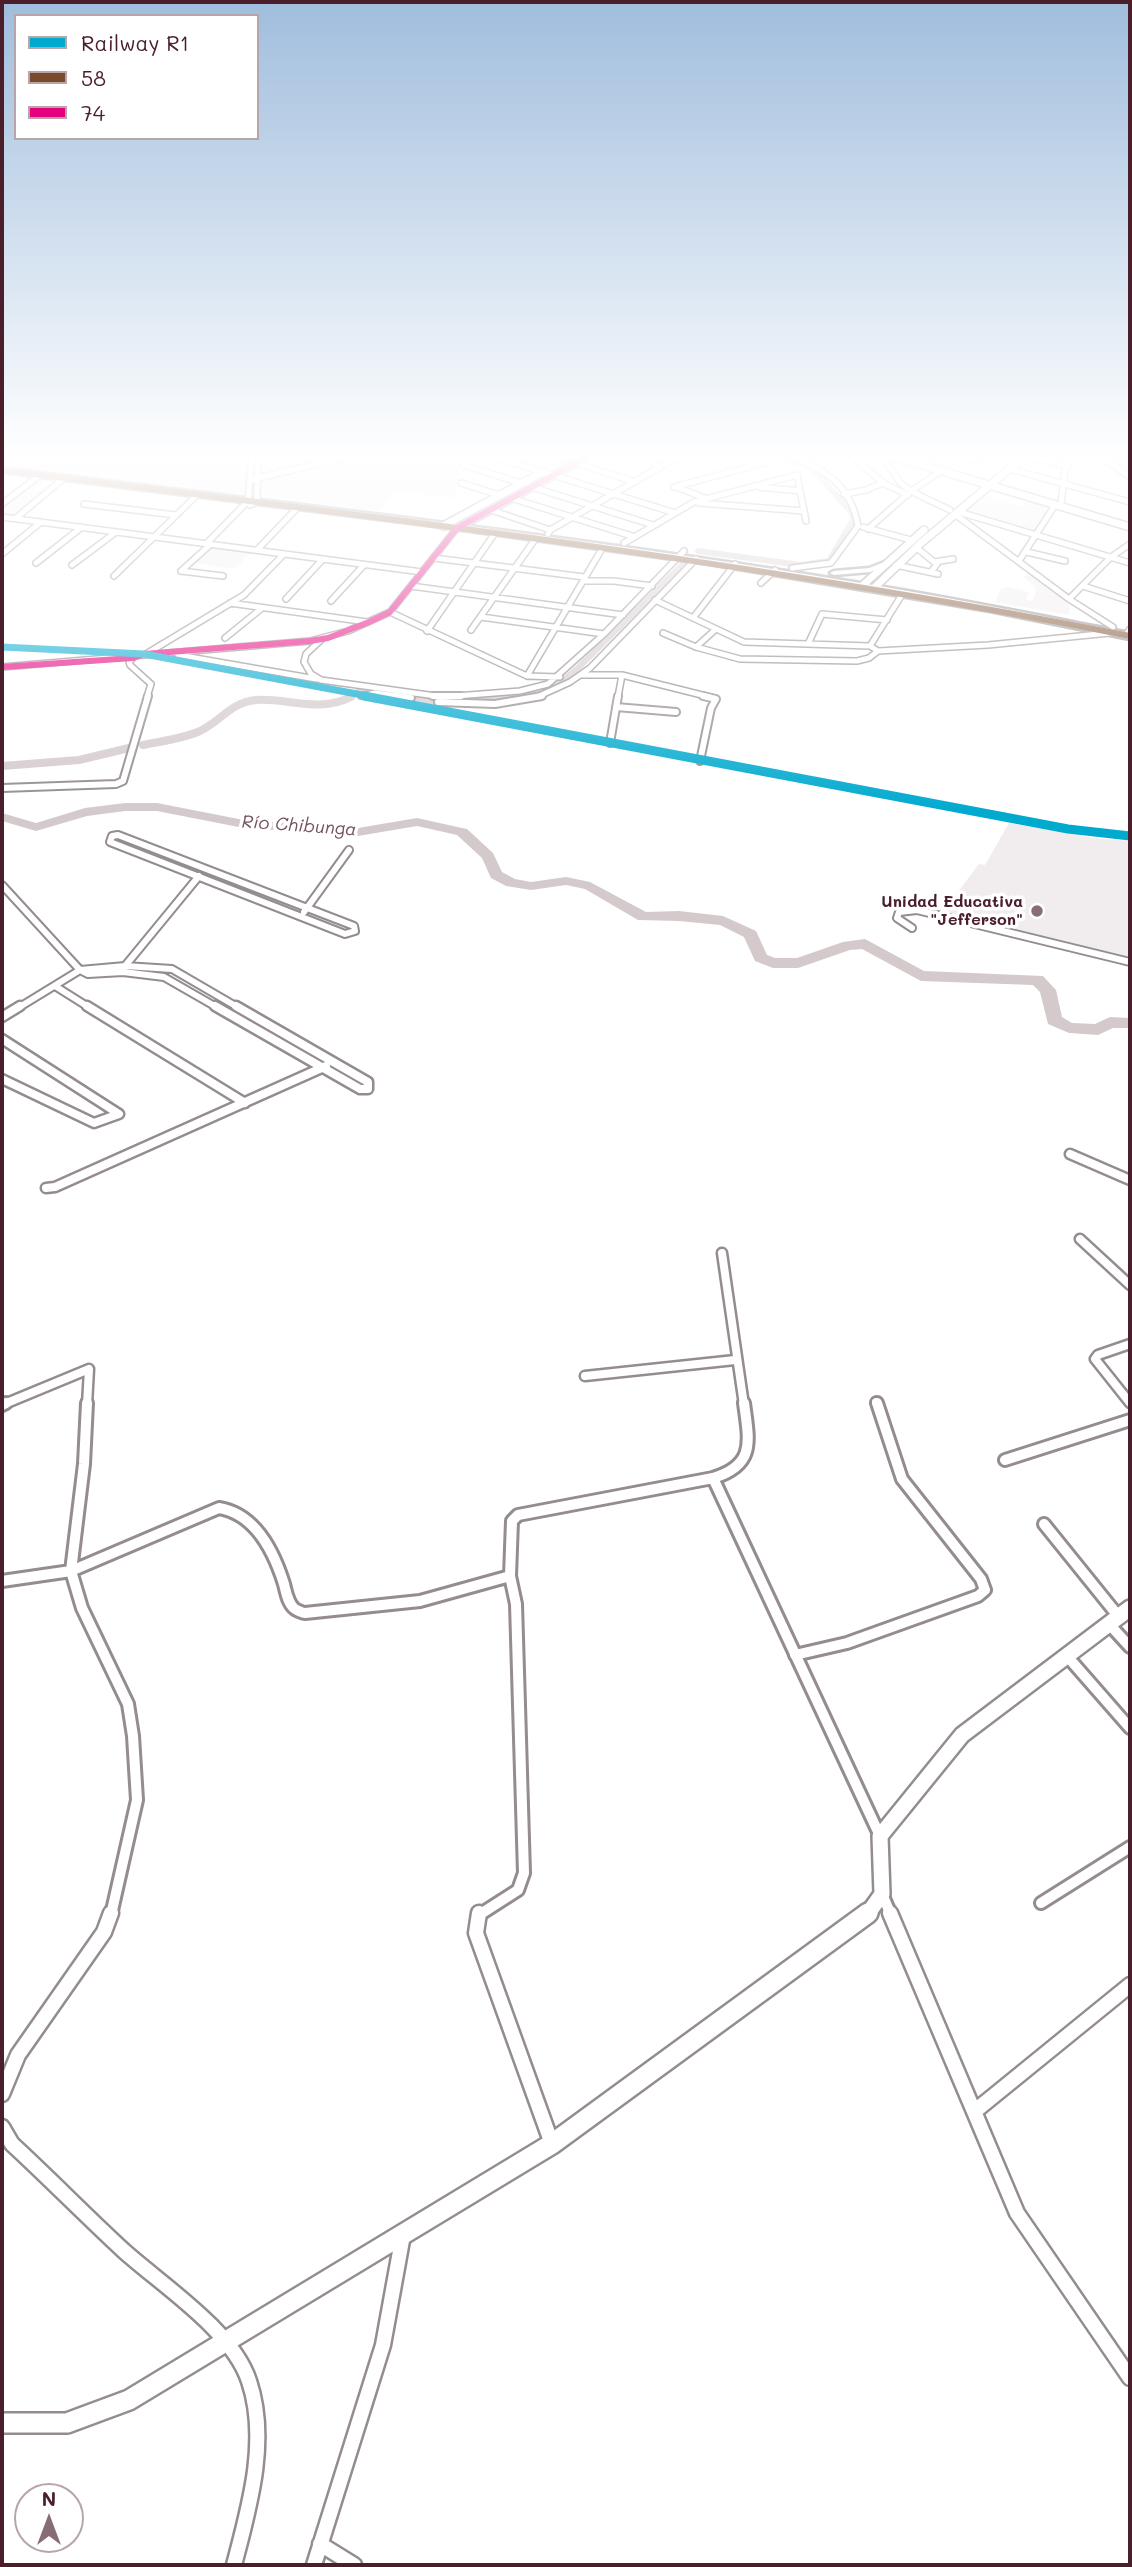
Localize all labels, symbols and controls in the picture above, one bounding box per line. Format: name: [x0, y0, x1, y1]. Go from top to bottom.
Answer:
legend: [14, 14, 259, 140]
text: Railway R1: [81, 29, 189, 56]
text: 58: [81, 64, 106, 91]
text: 74: [81, 99, 105, 126]
water label: Río Chibunga: [241, 811, 357, 841]
place label: Unidad Educativa "Jefferson": [881, 892, 1023, 930]
marker: Unidad Educativa "Jefferson": [1029, 903, 1045, 919]
north arrow: [14, 2483, 84, 2553]
text: N: [42, 2486, 56, 2511]

